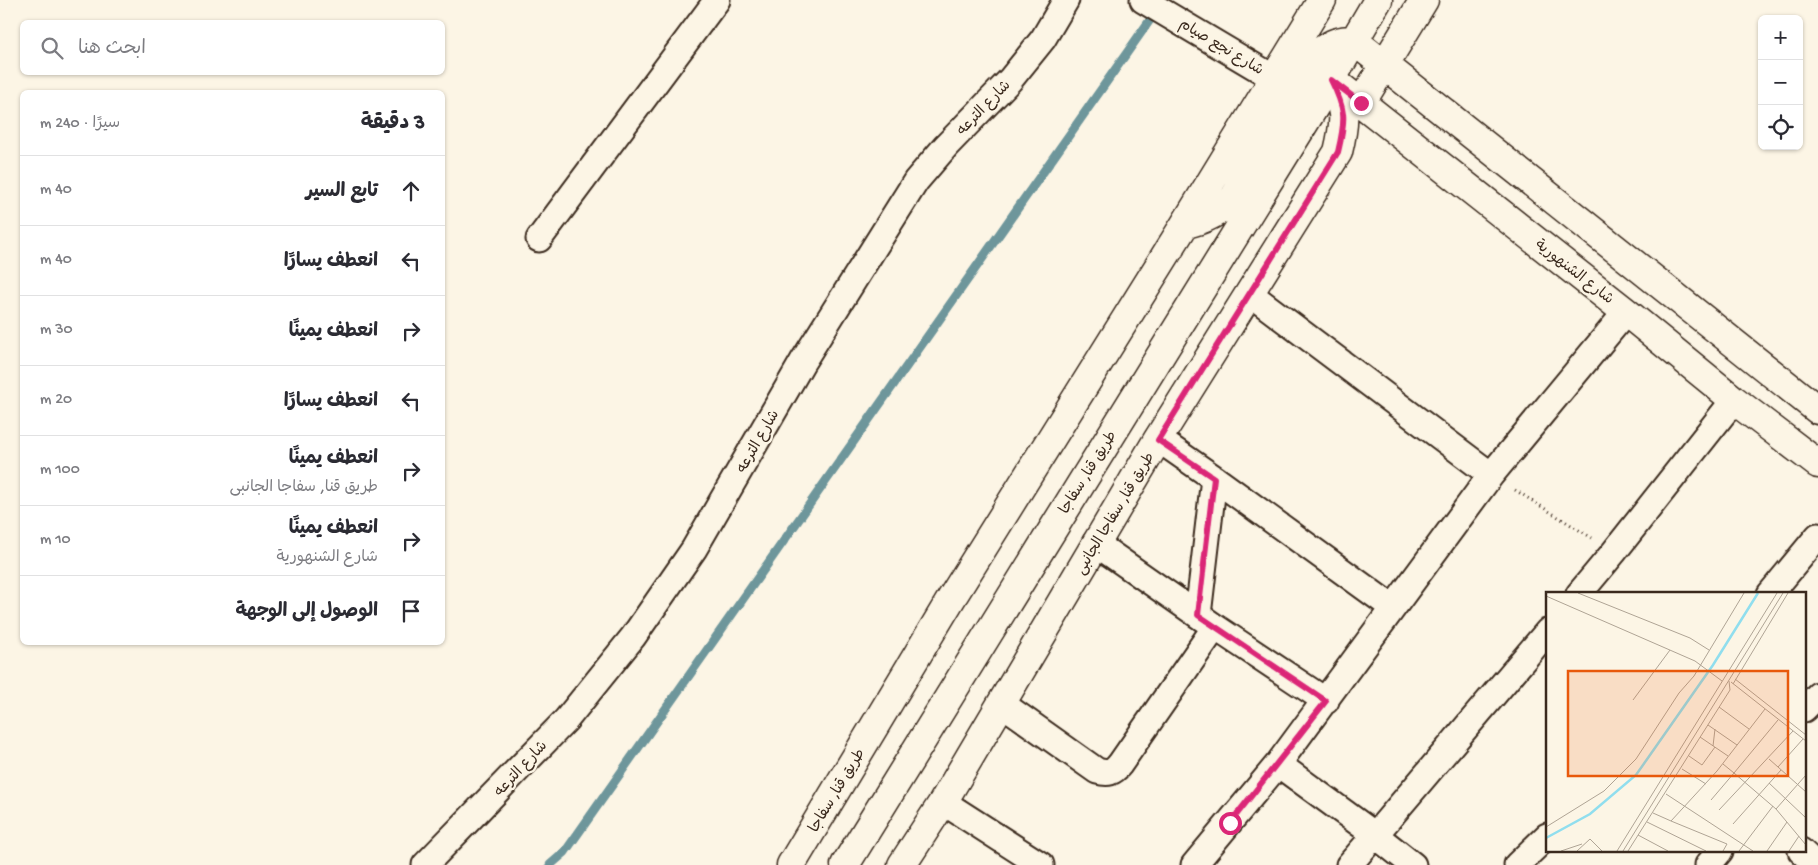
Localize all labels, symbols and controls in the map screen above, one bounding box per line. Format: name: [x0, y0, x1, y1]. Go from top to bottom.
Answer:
map controls: [1758, 15, 1803, 150]
button: +: [1758, 15, 1803, 60]
street label: شارع نجع صيام: [1176, 16, 1266, 80]
search box: [20, 20, 445, 75]
icon: search: [38, 34, 66, 62]
text: ابحث هنا: [78, 38, 146, 61]
button: −: [1758, 60, 1803, 105]
street label: شارع الترعه: [954, 77, 1015, 140]
route end: [1350, 92, 1373, 115]
button: locate: [1758, 105, 1803, 150]
text: 3 دقيقة: [361, 112, 425, 137]
text: سيرًا · 240 m: [40, 115, 120, 134]
icon: ahead: [397, 177, 425, 205]
text: 40 m: [40, 181, 72, 200]
text: تابع السير: [306, 181, 378, 204]
street label: شارع الشنهورية: [1531, 236, 1617, 309]
icon: left: [397, 247, 425, 275]
text: 40 m: [40, 251, 72, 270]
text: انعطف يسارًا: [284, 251, 378, 274]
icon: right: [397, 317, 425, 345]
text: 30 m: [40, 321, 73, 340]
text: انعطف يمينًا: [289, 321, 378, 344]
icon: left: [397, 387, 425, 415]
text: 20 m: [40, 391, 72, 410]
text: انعطف يسارًا: [284, 391, 378, 414]
street label: شارع الترعه: [733, 407, 784, 477]
street label: طريق قنا, سفاجا: [1056, 428, 1121, 518]
text: انعطف يمينًا: [289, 448, 378, 471]
street label: طريق قنا, سفاجا الجانبى: [1072, 450, 1159, 578]
icon: right: [397, 457, 425, 485]
text: 100 m: [40, 461, 80, 480]
text: طريق قنا, سفاجا الجانبى: [229, 479, 378, 498]
text: انعطف يمينًا: [289, 518, 378, 541]
icon: right: [397, 527, 425, 555]
text: 10 m: [40, 531, 71, 550]
text: شارع الشنهورية: [277, 549, 378, 568]
inset map: [1546, 592, 1806, 852]
icon: arrive: [397, 597, 425, 625]
text: الوصول إلى الوجهة: [235, 601, 378, 624]
street label: شارع الترعه: [491, 738, 552, 801]
street label: طريق قنا, سفاجا: [806, 746, 870, 836]
route start: [1219, 812, 1242, 835]

